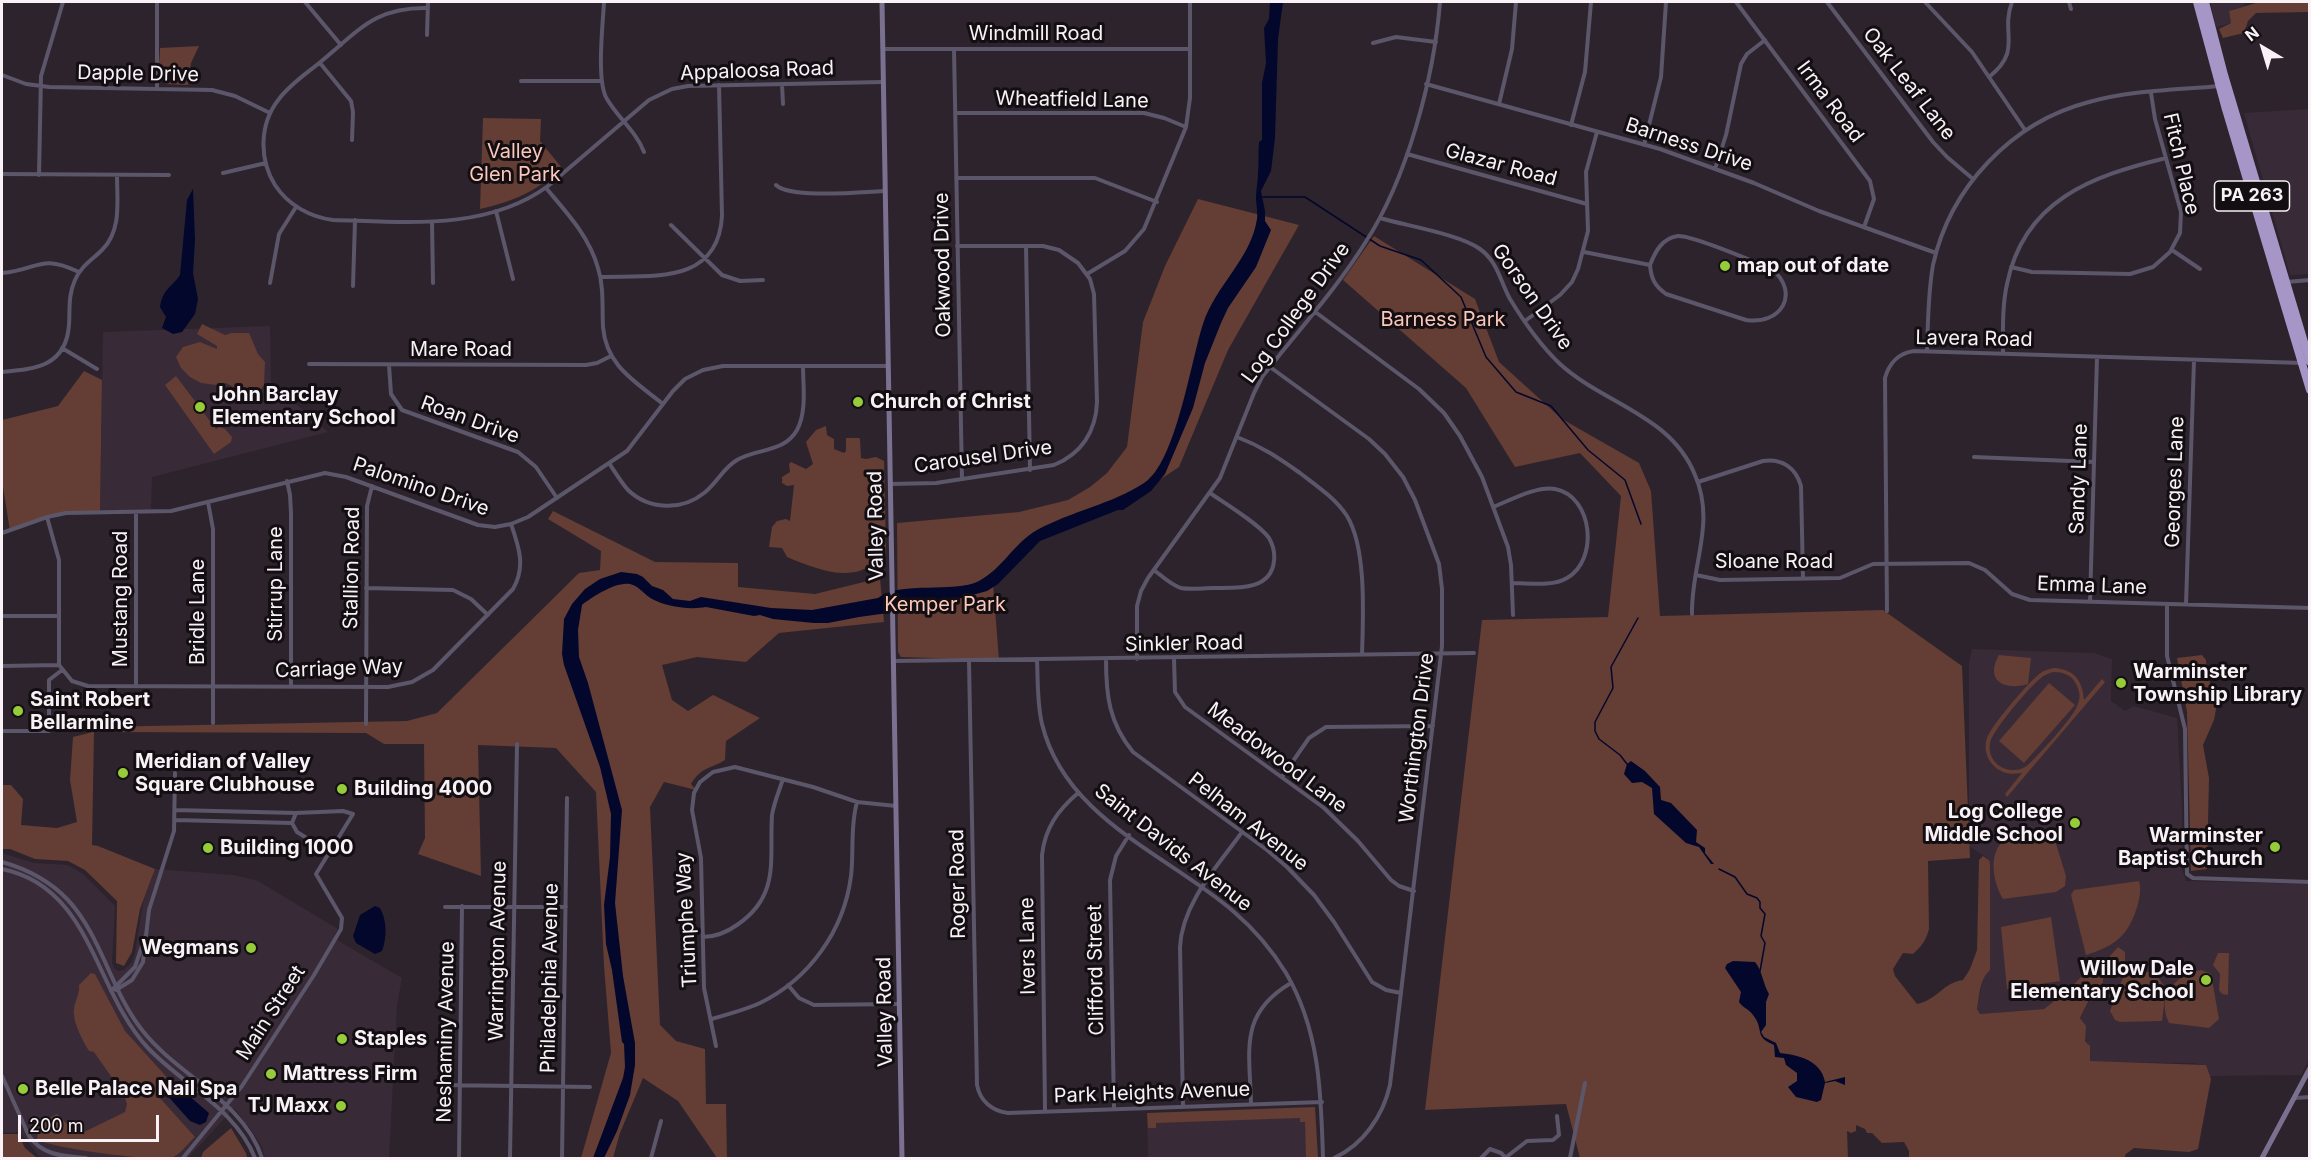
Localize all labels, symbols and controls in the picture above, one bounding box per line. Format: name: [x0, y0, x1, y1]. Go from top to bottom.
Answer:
north arrow: [2233, 18, 2293, 78]
street label: Windmill Road: [969, 22, 1103, 46]
text: N: [2241, 22, 2263, 45]
street label: Oak Leaf Lane: [1858, 23, 1960, 145]
street label: Appaloosa Road: [680, 56, 834, 86]
street label: Irma Road: [1792, 57, 1868, 147]
street label: Dapple Drive: [77, 61, 199, 87]
street label: Wheatfield Lane: [995, 87, 1149, 113]
street label: Fitch Place: [2158, 111, 2204, 217]
street label: Barness Drive: [1623, 113, 1755, 177]
street label: Glazar Road: [1443, 139, 1559, 191]
park label: Valley Glen Park: [469, 140, 561, 187]
road number: PA 263: [2214, 181, 2290, 211]
street label: Oakwood Drive: [930, 192, 956, 338]
street label: Log College Drive: [1237, 238, 1355, 388]
street label: Gorson Drive: [1487, 239, 1577, 355]
place label: map out of date: [1737, 254, 1889, 278]
marker: map out of date: [1718, 259, 1732, 273]
park label: Barness Park: [1380, 308, 1506, 332]
street label: Lavera Road: [1915, 326, 2033, 352]
street label: Mare Road: [410, 338, 512, 362]
place label: John Barclay Elementary School: [212, 383, 396, 430]
place label: Church of Christ: [870, 390, 1031, 414]
street label: Roan Drive: [417, 391, 523, 449]
marker: Church of Christ: [851, 395, 865, 409]
marker: John Barclay Elementary School: [193, 400, 207, 414]
street label: Georges Lane: [2161, 416, 2189, 548]
street label: Sandy Lane: [2065, 423, 2093, 535]
street label: Carousel Drive: [912, 435, 1054, 479]
street label: Palomino Drive: [350, 452, 492, 522]
street label: Valley Road: [863, 471, 889, 581]
street label: Stallion Road: [339, 506, 365, 630]
street label: Stirrup Lane: [264, 526, 288, 642]
street label: Mustang Road: [109, 531, 133, 667]
street label: Sloane Road: [1715, 550, 1833, 574]
street label: Bridle Lane: [186, 559, 210, 665]
street label: Emma Lane: [2037, 572, 2147, 600]
park label: Kemper Park: [884, 593, 1006, 617]
street label: Sinkler Road: [1125, 631, 1243, 657]
street label: Worthington Drive: [1395, 652, 1439, 824]
street label: Carriage Way: [275, 655, 403, 683]
place label: Warminster Township Library: [2133, 660, 2302, 707]
marker: Warminster Township Library: [2114, 676, 2128, 690]
place label: Saint Robert Bellarmine: [30, 688, 150, 735]
street label: Meadowood Lane: [1202, 698, 1352, 818]
marker: Saint Robert Bellarmine: [11, 704, 25, 718]
place label: Meridian of Valley Square Clubhouse: [135, 750, 315, 797]
marker: Meridian of Valley Square Clubhouse: [116, 766, 130, 780]
street label: Pelham Avenue: [1183, 768, 1313, 876]
place label: Building 4000: [354, 777, 492, 801]
street label: Saint Davids Avenue: [1090, 779, 1256, 917]
marker: Building 4000: [335, 782, 349, 796]
place label: Log College Middle School: [1924, 800, 2063, 847]
marker: Log College Middle School: [2068, 816, 2082, 830]
place label: Warminster Baptist Church: [2118, 824, 2263, 871]
street label: Roger Road: [945, 829, 971, 939]
place label: Building 1000: [220, 836, 353, 860]
marker: Warminster Baptist Church: [2268, 840, 2282, 854]
marker: Building 1000: [201, 841, 215, 855]
street label: Triumphe Way: [671, 851, 703, 989]
street label: Warrington Avenue: [484, 861, 512, 1041]
street label: Philadelphia Avenue: [536, 883, 564, 1073]
street label: Ivers Lane: [1015, 897, 1041, 995]
street label: Clifford Street: [1083, 904, 1109, 1036]
place label: Wegmans: [141, 936, 239, 960]
marker: Wegmans: [244, 941, 258, 955]
street label: Neshaminy Avenue: [432, 941, 460, 1123]
street label: Valley Road: [872, 957, 898, 1067]
place label: Willow Dale Elementary School: [2010, 957, 2194, 1004]
street label: Main Street: [232, 961, 310, 1065]
marker: Willow Dale Elementary School: [2199, 973, 2213, 987]
place label: Staples: [354, 1027, 427, 1051]
marker: Staples: [335, 1032, 349, 1046]
place label: Mattress Firm: [283, 1062, 418, 1086]
marker: Mattress Firm: [264, 1067, 278, 1081]
place label: Belle Palace Nail Spa: [35, 1077, 237, 1101]
street label: Park Heights Avenue: [1053, 1078, 1251, 1108]
marker: Belle Palace Nail Spa: [16, 1082, 30, 1096]
place label: TJ Maxx: [248, 1094, 329, 1118]
marker: TJ Maxx: [334, 1099, 348, 1113]
scale bar: [21, 1103, 162, 1141]
text: 200 m: [29, 1115, 84, 1136]

